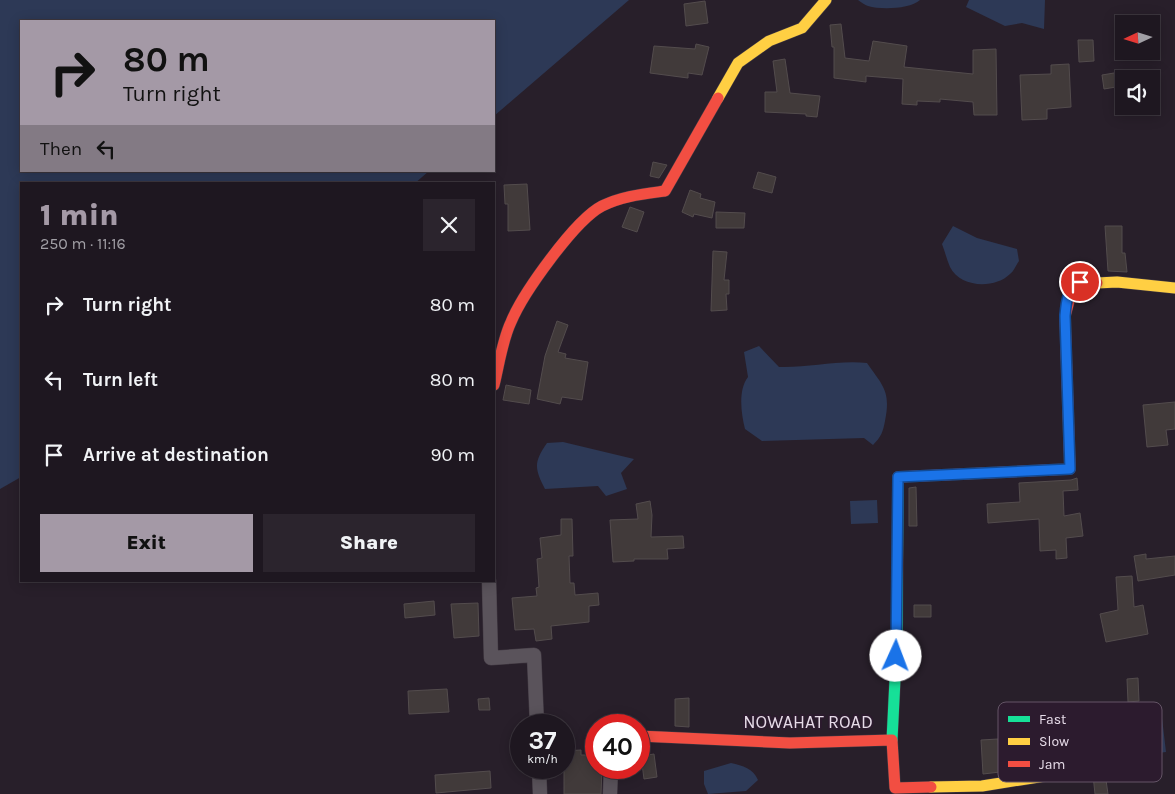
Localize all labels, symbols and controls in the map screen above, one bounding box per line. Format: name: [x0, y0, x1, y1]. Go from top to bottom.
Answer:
north arrow: [1115, 15, 1160, 60]
map controls: [1115, 15, 1160, 115]
text: 80 m: [123, 39, 210, 80]
icon: right: [40, 40, 105, 105]
button: sound: [1115, 70, 1160, 115]
text: Turn right: [123, 81, 221, 107]
icon: left: [92, 135, 120, 163]
text: Then: [40, 138, 82, 160]
text: 1 min: [40, 197, 119, 233]
button: close: [423, 199, 475, 251]
text: 250 m · 11:16: [40, 234, 126, 253]
pin: [1059, 261, 1101, 303]
icon: arrive: [1066, 268, 1094, 296]
icon: right: [40, 291, 68, 319]
text: Turn right: [83, 294, 172, 316]
text: 80 m: [430, 294, 475, 316]
icon: left: [40, 366, 68, 394]
text: Turn left: [83, 369, 158, 391]
text: 80 m: [430, 369, 475, 391]
icon: arrive: [40, 441, 68, 469]
text: Arrive at destination: [83, 444, 269, 466]
text: 90 m: [430, 444, 475, 466]
button: Exit: [40, 514, 253, 572]
button: Share: [263, 514, 475, 572]
position arrow: [869, 629, 921, 681]
legend: [998, 702, 1162, 782]
street label: NOWAHAT ROAD: [743, 711, 873, 733]
text: Fast: [1039, 711, 1066, 728]
speed limit sign: 40: [585, 714, 650, 779]
text: 37: [528, 726, 556, 755]
text: Slow: [1039, 733, 1069, 750]
text: km/h: [527, 752, 558, 766]
text: Jam: [1039, 756, 1065, 773]

